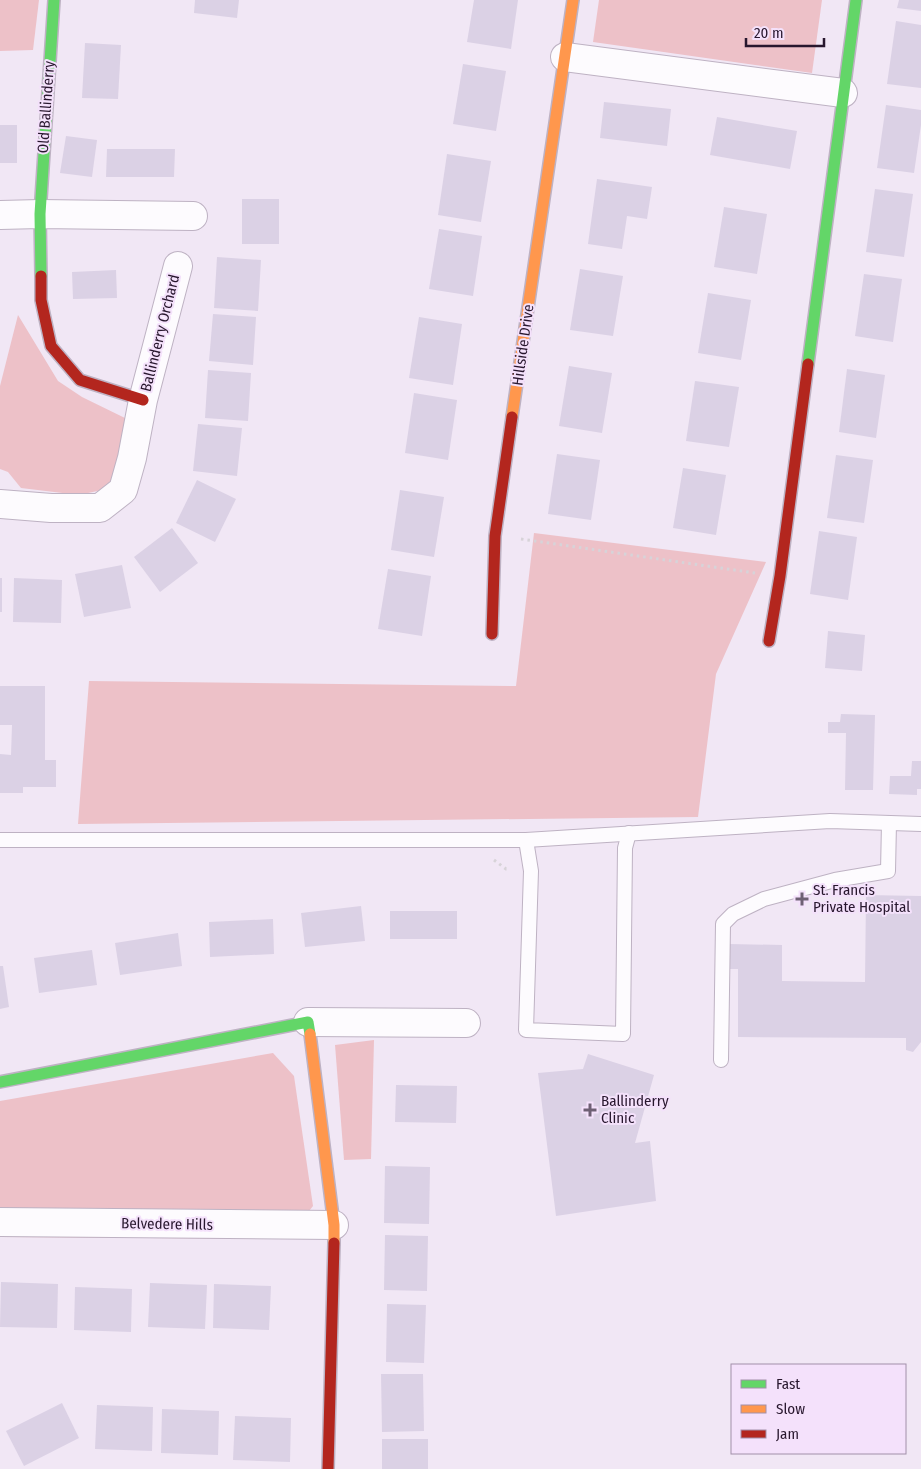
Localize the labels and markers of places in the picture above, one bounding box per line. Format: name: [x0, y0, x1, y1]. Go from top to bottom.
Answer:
place label: St. Francis Private Hospital: [813, 881, 910, 916]
marker: St. Francis Private Hospital: [795, 892, 809, 906]
place label: Ballinderry Clinic: [601, 1092, 669, 1127]
marker: Ballinderry Clinic: [583, 1103, 597, 1117]

